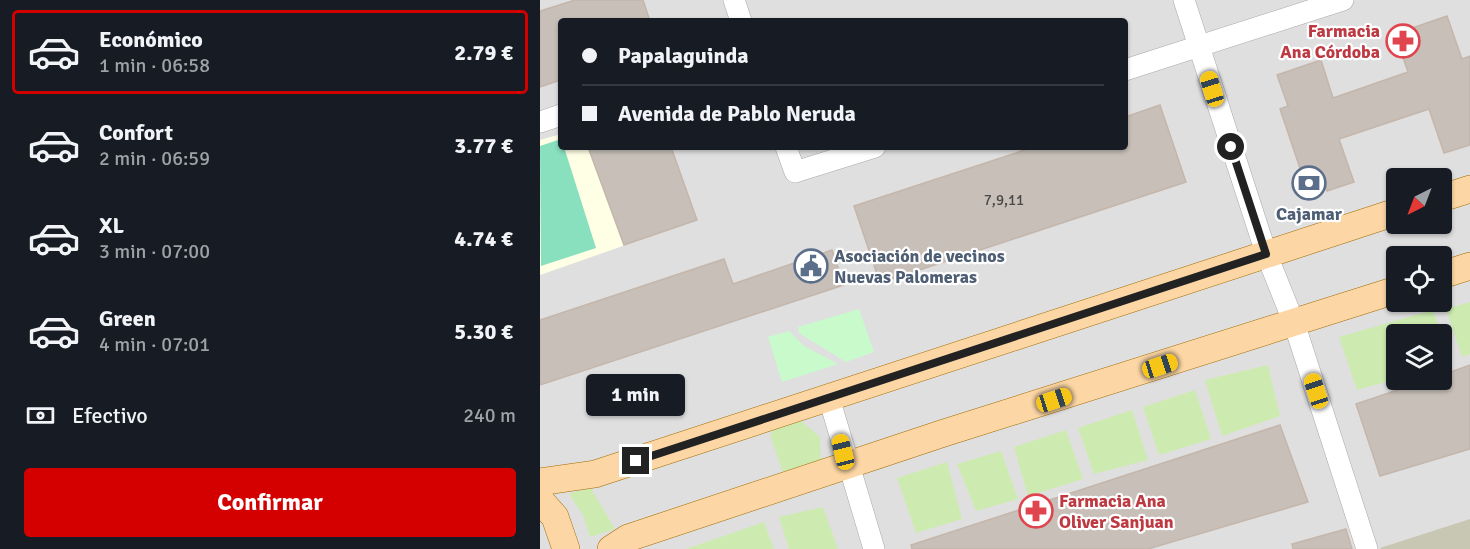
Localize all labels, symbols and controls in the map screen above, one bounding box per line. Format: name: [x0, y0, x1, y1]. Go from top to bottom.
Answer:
place label: Farmacia Ana Córdoba: [1280, 20, 1380, 63]
pharmacy icon: Farmacia Ana Córdoba: [1385, 23, 1421, 59]
icon: car: [27, 25, 81, 79]
text: Económico: [99, 26, 203, 53]
text: 2.79 €: [454, 39, 513, 66]
text: Papalaguinda: [618, 42, 749, 69]
text: 1 min · 06:58: [99, 53, 210, 78]
car: [1198, 69, 1226, 109]
text: Avenida de Pablo Neruda: [618, 100, 856, 127]
icon: car: [27, 118, 81, 172]
text: Confort: [99, 119, 173, 146]
text: 3.77 €: [454, 132, 513, 159]
route start: [1217, 133, 1244, 160]
text: 2 min · 06:59: [99, 146, 210, 171]
bank icon: Cajamar: [1291, 165, 1327, 201]
north arrow: [1386, 168, 1452, 234]
map controls: [1386, 168, 1452, 390]
house number: 7,9,11: [984, 191, 1024, 209]
place label: Cajamar: [1276, 203, 1343, 225]
icon: car: [27, 211, 81, 265]
text: XL: [99, 212, 124, 239]
text: 4.74 €: [454, 225, 513, 252]
text: 3 min · 07:00: [99, 239, 210, 264]
place label: Asociación de vecinos Nuevas Palomeras: [834, 245, 1005, 288]
button: locate: [1386, 246, 1452, 312]
public building icon: Asociación de vecinos Nuevas Palomeras: [793, 248, 829, 284]
icon: car: [27, 304, 81, 358]
text: Green: [99, 305, 156, 332]
text: 5.30 €: [454, 318, 513, 345]
button: layers: [1386, 324, 1452, 390]
text: 4 min · 07:01: [99, 332, 210, 357]
car: [1140, 352, 1180, 380]
car: [1302, 371, 1330, 411]
callout: 1 min: [586, 374, 686, 416]
text: 1 min: [611, 382, 660, 407]
car: [1034, 386, 1074, 414]
icon: cash: [24, 399, 57, 432]
text: Efectivo: [72, 402, 148, 429]
text: 240 m: [463, 403, 516, 428]
car: [830, 432, 856, 472]
route end: [622, 447, 649, 474]
button: Confirmar: [24, 468, 516, 537]
place label: Farmacia Ana Oliver Sanjuan: [1059, 490, 1174, 533]
pharmacy icon: Farmacia Ana Oliver Sanjuan: [1018, 493, 1054, 529]

